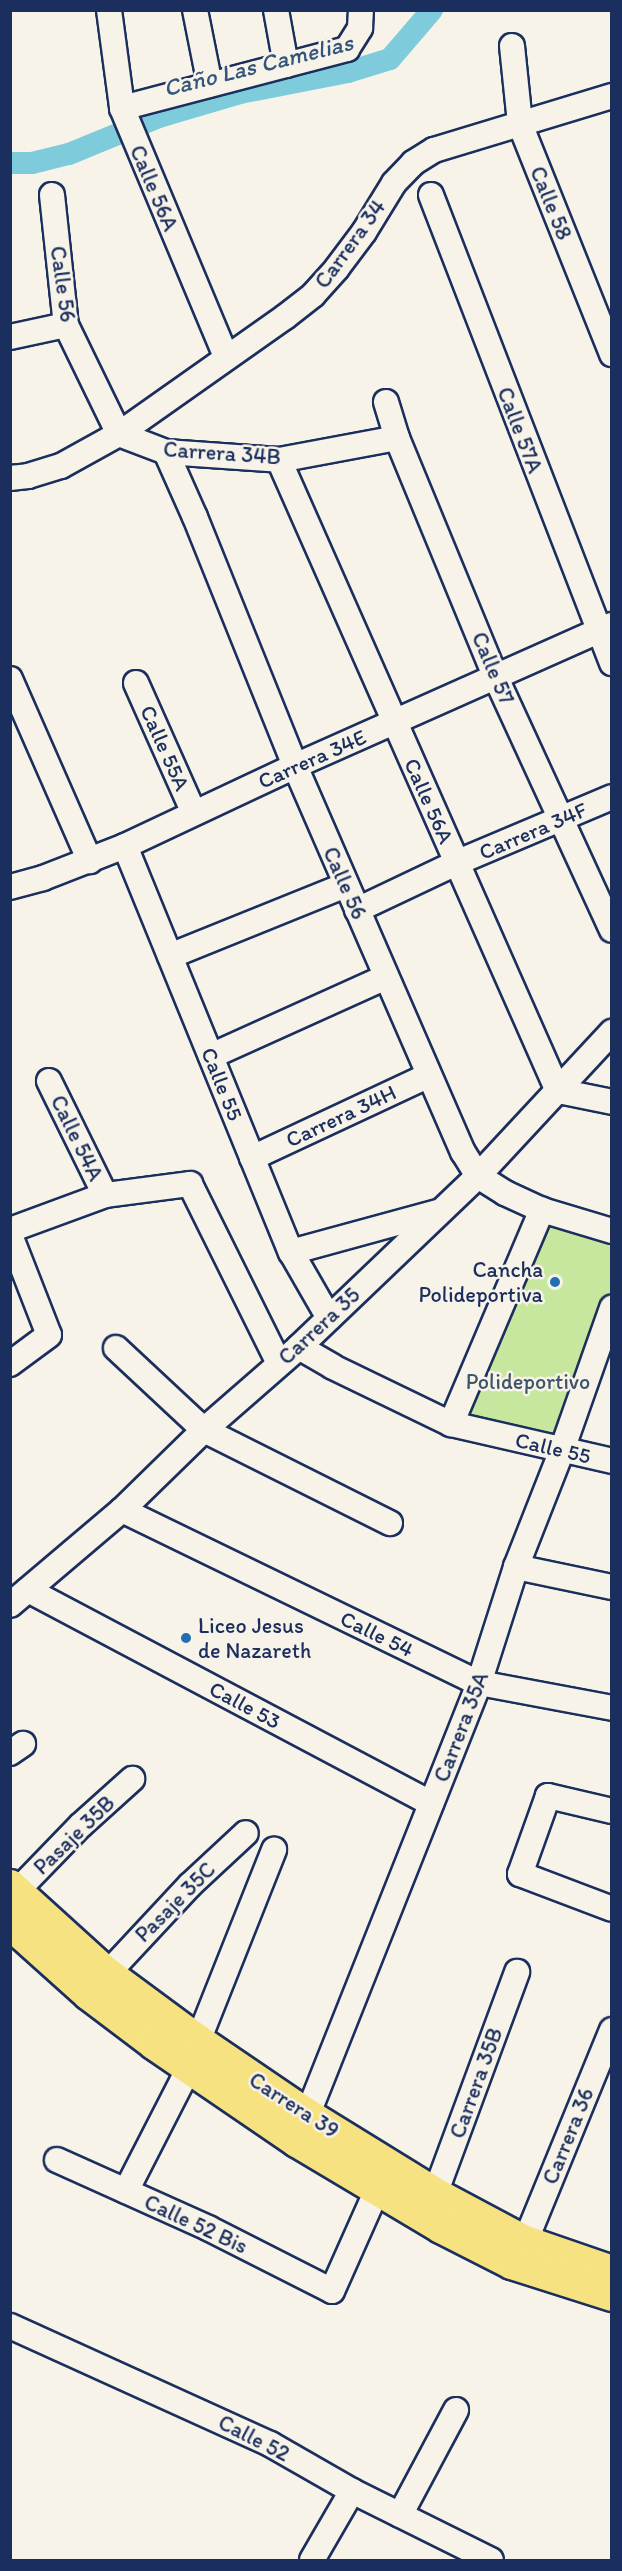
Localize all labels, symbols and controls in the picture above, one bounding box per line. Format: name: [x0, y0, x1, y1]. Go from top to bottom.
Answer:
water label: Caño Las Camelias: [160, 27, 356, 103]
street label: Calle 56A: [124, 141, 184, 235]
street label: Calle 58: [524, 162, 578, 244]
street label: Carrera 34: [309, 194, 391, 294]
street label: Calle 56: [45, 244, 81, 324]
street label: Calle 57A: [492, 383, 548, 477]
street label: Carrera 34B: [162, 436, 282, 470]
street label: Calle 57: [466, 628, 520, 708]
street label: Calle 55A: [135, 701, 195, 795]
street label: Carrera 34E: [254, 723, 370, 795]
street label: Calle 56A: [398, 754, 460, 848]
street label: Carrera 34F: [475, 796, 591, 866]
street label: Calle 56: [317, 843, 373, 923]
street label: Calle 55: [195, 1044, 249, 1124]
street label: Carrera 34H: [282, 1079, 400, 1153]
street label: Calle 54A: [45, 1091, 109, 1185]
place label: Cancha Polideportiva: [419, 1256, 543, 1308]
marker: Cancha Polideportiva: [548, 1275, 562, 1289]
street label: Carrera 35: [273, 1282, 365, 1370]
park label: Polideportivo: [466, 1369, 590, 1395]
street label: Calle 55: [513, 1427, 593, 1469]
street label: Calle 54: [336, 1605, 418, 1663]
place label: Liceo Jesus de Nazareth: [198, 1612, 312, 1664]
marker: Liceo Jesus de Nazareth: [179, 1631, 193, 1645]
street label: Carrera 35A: [428, 1668, 494, 1786]
street label: Calle 53: [205, 1675, 285, 1735]
street label: Pasaje 35B: [28, 1790, 120, 1880]
street label: Pasaje 35C: [129, 1856, 221, 1948]
street label: Carrera 35B: [444, 2024, 508, 2142]
street label: Carrera 39: [244, 2066, 344, 2144]
street label: Carrera 36: [537, 2084, 599, 2188]
street label: Calle 52 Bis: [140, 2189, 252, 2259]
street label: Calle 52: [214, 2409, 294, 2467]

